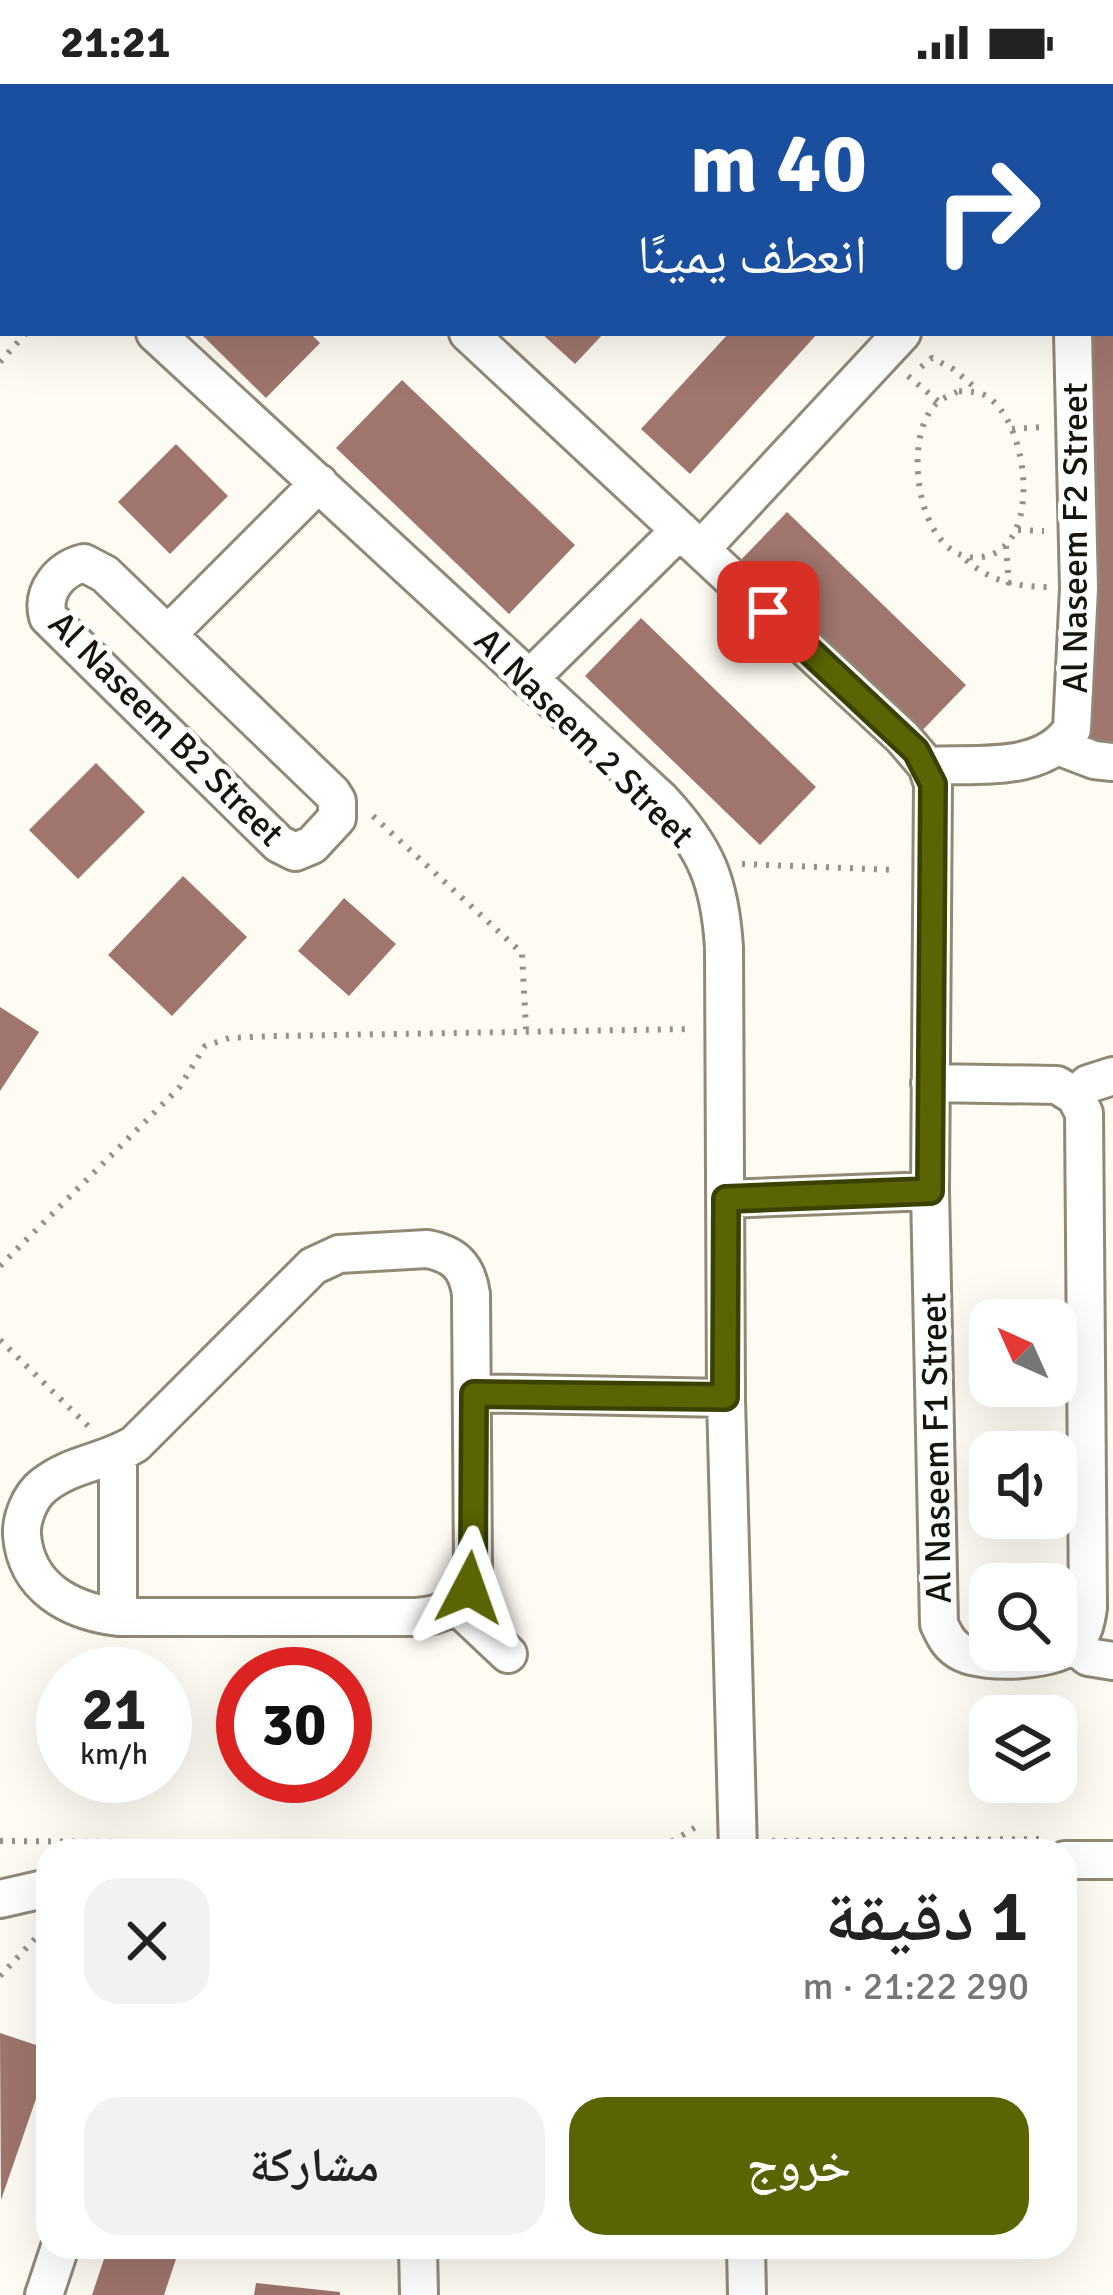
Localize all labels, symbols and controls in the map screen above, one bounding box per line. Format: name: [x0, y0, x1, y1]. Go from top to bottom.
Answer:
text: 21:21: [60, 15, 170, 70]
text: 40 m: [690, 112, 867, 216]
icon: right: [909, 132, 1065, 288]
text: انعطف يمينًا: [637, 222, 867, 289]
street label: Al Naseem F2 Street: [1053, 382, 1098, 694]
pin: [717, 561, 819, 663]
icon: arrive: [735, 579, 801, 645]
street label: Al Naseem B2 Street: [39, 602, 293, 856]
street label: Al Naseem 2 Street: [465, 619, 703, 857]
street label: Al Naseem F1 Street: [911, 1292, 962, 1604]
north arrow: [969, 1299, 1077, 1407]
map controls: [969, 1299, 1077, 1803]
button: sound: [969, 1431, 1077, 1539]
position arrow: [406, 1525, 532, 1651]
button: search: [969, 1563, 1077, 1671]
speed limit sign: 30: [216, 1647, 372, 1803]
text: 21: [82, 1673, 146, 1747]
button: layers: [969, 1695, 1077, 1803]
text: km/h: [80, 1736, 148, 1773]
text: 1 دقيقة: [825, 1872, 1029, 1961]
button: close: [84, 1878, 210, 2004]
text: 290 m · 21:22: [802, 1962, 1029, 2010]
button: مشاركة: [84, 2097, 545, 2235]
button: خروج: [569, 2097, 1029, 2235]

